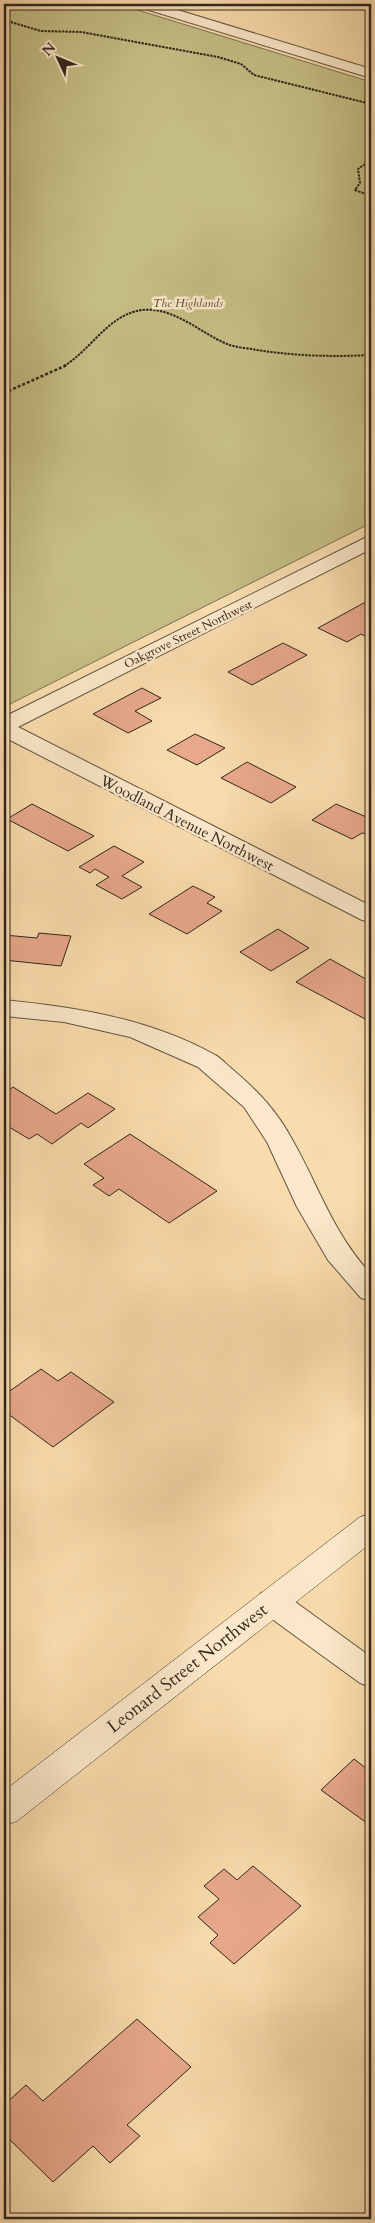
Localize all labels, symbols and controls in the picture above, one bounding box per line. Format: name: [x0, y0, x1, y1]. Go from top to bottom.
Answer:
north arrow: [32, 32, 82, 82]
text: N: [38, 38, 60, 60]
park label: The Highlands: [153, 295, 223, 311]
street label: Oakgrove Street Northwest: [121, 596, 255, 672]
street label: Woodland Avenue Northwest: [96, 770, 277, 876]
street label: Leonard Street Northwest: [102, 1598, 273, 1739]

